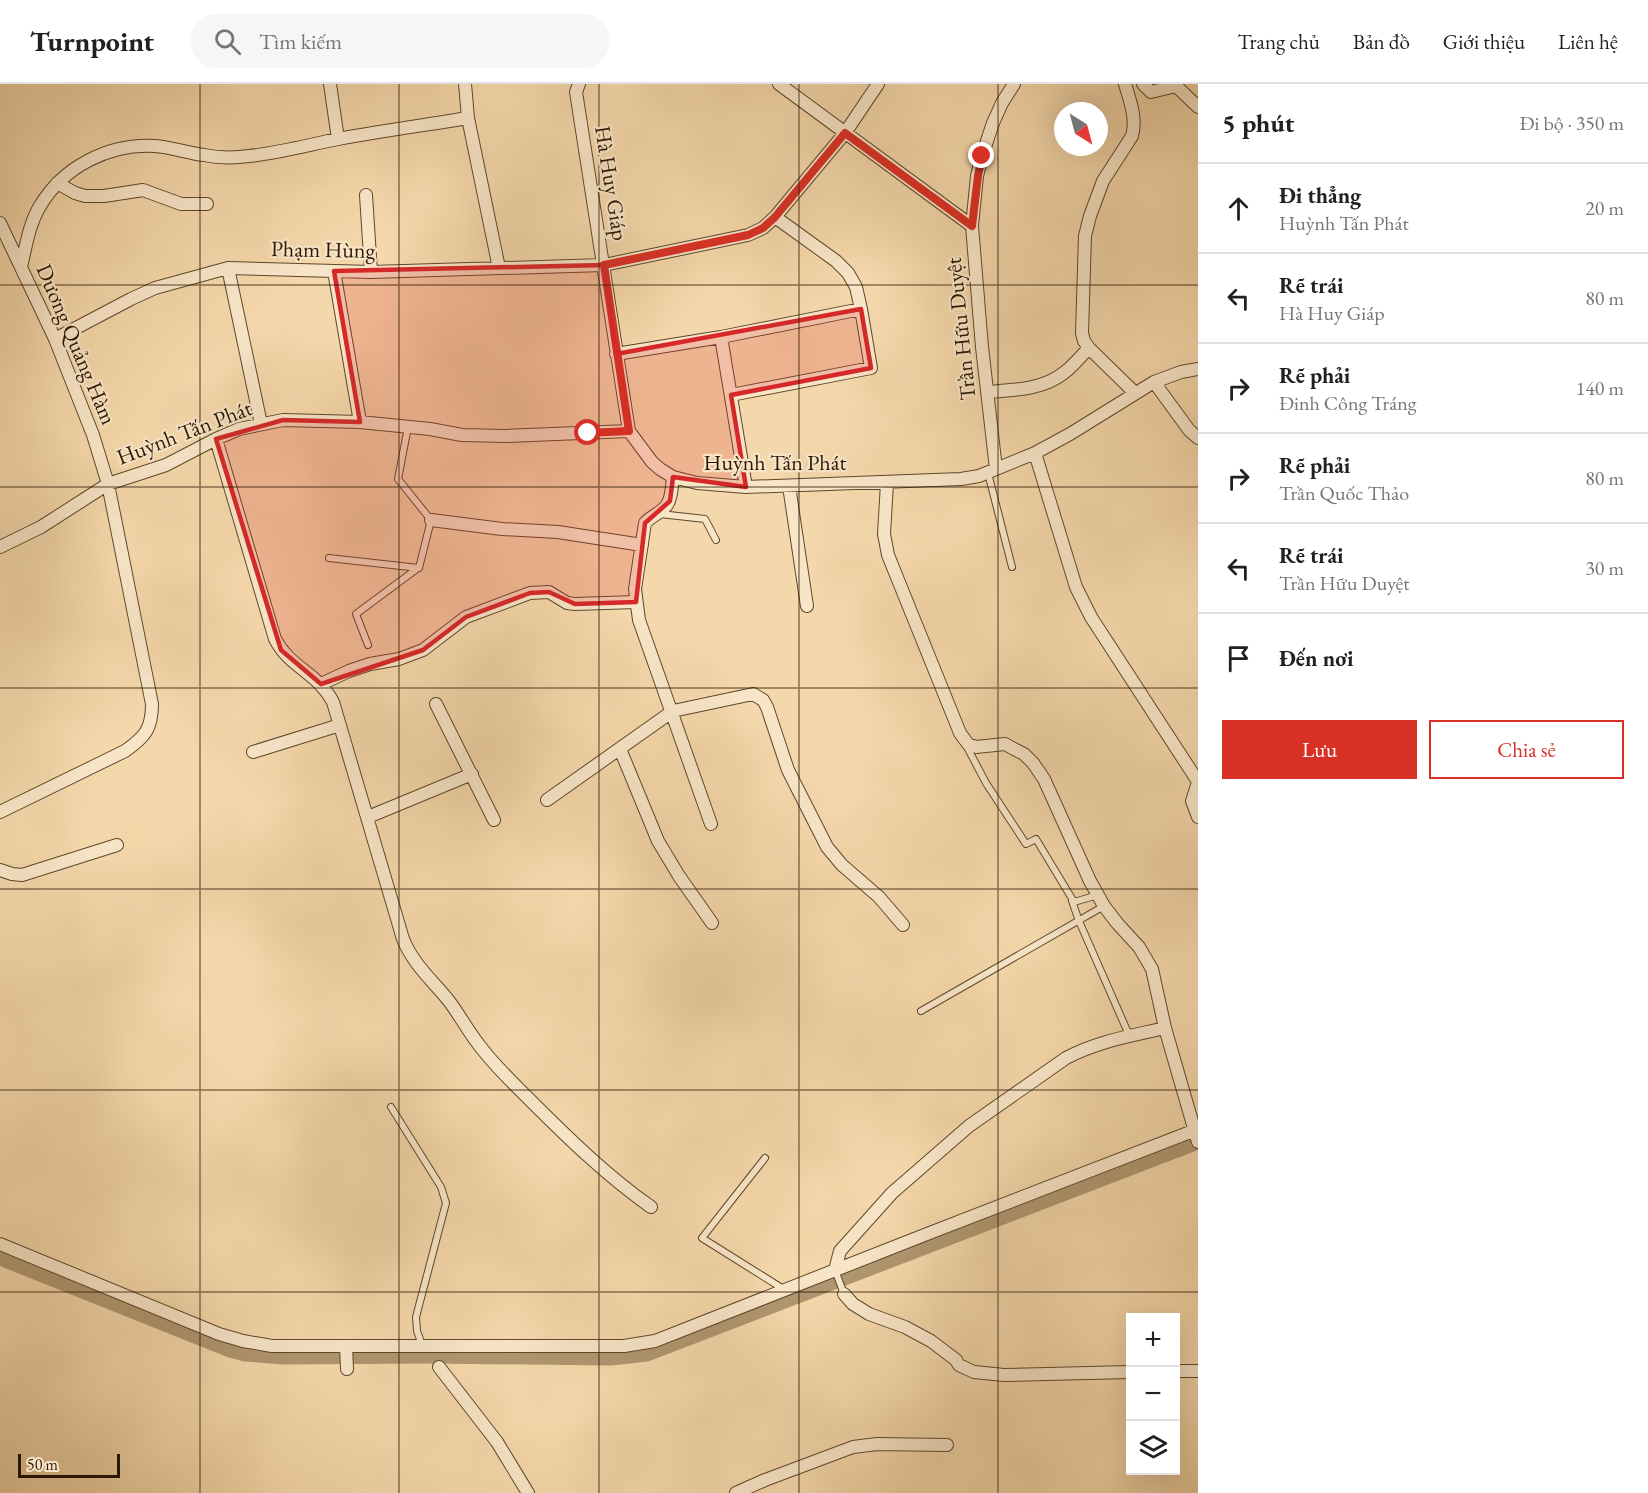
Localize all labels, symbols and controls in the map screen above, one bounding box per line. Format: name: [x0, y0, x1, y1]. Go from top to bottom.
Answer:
search box: [190, 14, 610, 68]
text: Turnpoint: [30, 23, 154, 59]
icon: search: [211, 25, 244, 58]
text: Tìm kiếm: [259, 27, 342, 56]
text: Trang chủ: [1238, 28, 1320, 55]
text: Bản đồ: [1353, 28, 1410, 55]
text: Giới thiệu: [1443, 28, 1525, 55]
text: Liên hệ: [1558, 28, 1618, 55]
north arrow: [1054, 102, 1108, 156]
text: 5 phút: [1222, 106, 1294, 140]
text: Đi bộ · 350 m: [1519, 110, 1624, 136]
street label: Hà Huy Giáp: [588, 123, 635, 243]
route end: [968, 142, 994, 168]
text: Đi thẳng: [1279, 181, 1361, 210]
icon: ahead: [1222, 192, 1255, 225]
text: 20 m: [1585, 195, 1624, 221]
text: Huỳnh Tấn Phát: [1279, 210, 1409, 236]
street label: Phạm Hùng: [271, 234, 376, 265]
street label: Trần Hữu Duyệt: [939, 256, 982, 402]
street label: Dương Quảng Hàm: [30, 259, 124, 429]
text: Rẽ trái: [1279, 271, 1344, 300]
icon: left: [1222, 282, 1255, 315]
text: 80 m: [1585, 285, 1624, 311]
text: Hà Huy Giáp: [1279, 300, 1385, 326]
text: Rẽ phải: [1279, 361, 1350, 390]
icon: right: [1222, 372, 1255, 405]
text: 140 m: [1576, 375, 1624, 401]
text: Đinh Công Tráng: [1279, 390, 1417, 416]
street label: Huỳnh Tấn Phát: [112, 393, 256, 472]
route start: [574, 419, 600, 445]
street label: Huỳnh Tấn Phát: [704, 448, 846, 477]
text: Rẽ phải: [1279, 451, 1350, 480]
icon: right: [1222, 462, 1255, 495]
text: 80 m: [1585, 465, 1624, 491]
text: Trần Quốc Thảo: [1279, 480, 1409, 506]
text: Rẽ trái: [1279, 541, 1344, 570]
icon: left: [1222, 552, 1255, 585]
text: 30 m: [1585, 555, 1624, 581]
text: Trần Hữu Duyệt: [1279, 570, 1410, 596]
icon: arrive: [1222, 642, 1255, 675]
text: Đến nơi: [1279, 644, 1354, 673]
button: Lưu: [1222, 720, 1417, 779]
button: Chia sẻ: [1429, 720, 1624, 779]
map controls: [1126, 1313, 1180, 1475]
button: +: [1126, 1313, 1180, 1367]
button: −: [1126, 1367, 1180, 1421]
button: layers: [1126, 1421, 1180, 1475]
scale bar: [18, 1451, 120, 1478]
text: 50 m: [27, 1454, 58, 1475]

